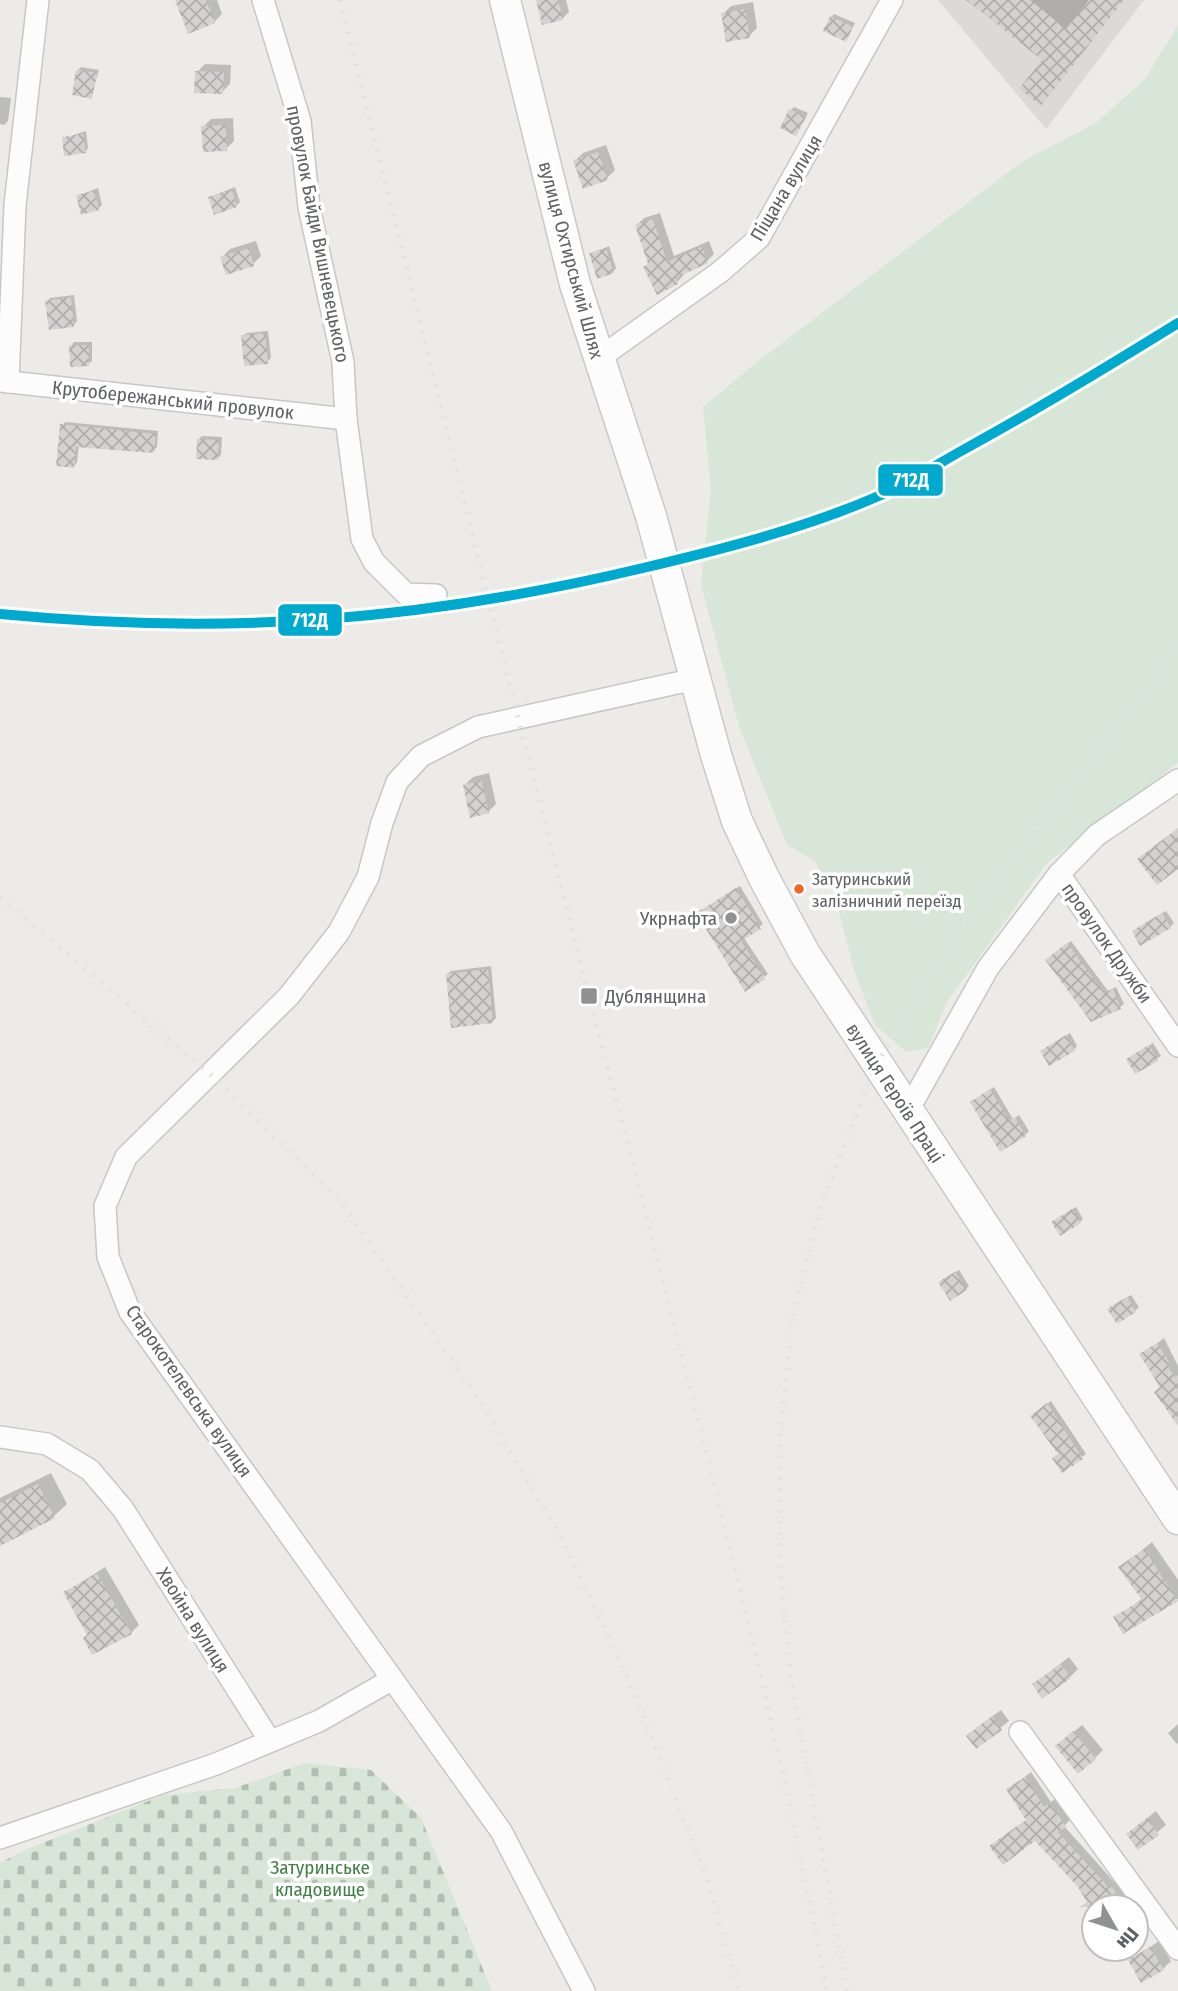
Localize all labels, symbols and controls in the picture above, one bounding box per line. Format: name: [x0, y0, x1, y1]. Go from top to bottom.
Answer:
street label: провулок Байди Вишневецького: [282, 103, 354, 365]
street label: Піщана вулиця: [745, 131, 827, 245]
street label: вулиця Охтирський Шлях: [534, 159, 609, 362]
street label: Крутобережанський провулок: [51, 376, 295, 424]
line badge: 712Д: [877, 463, 944, 497]
text: 712Д: [893, 469, 929, 492]
line badge: 712Д: [277, 603, 343, 637]
text: 712Д: [292, 609, 328, 632]
place label: Затуринський залізничний переїзд: [812, 869, 961, 912]
street label: провулок Дружби: [1057, 878, 1157, 1008]
marker: Затуринський залізничний переїзд: [792, 882, 806, 896]
place label: Укрнафта: [639, 907, 717, 930]
marker: Укрнафта: [723, 910, 739, 926]
place label: Дублянщина: [604, 985, 706, 1008]
marker: Дублянщина: [579, 986, 599, 1006]
street label: вулиця Героїв Праці: [841, 1019, 949, 1167]
street label: Старокотелевська вулиця: [121, 1301, 257, 1481]
street label: Хвойна вулиця: [151, 1563, 235, 1677]
park label: Затуринське кладовище: [270, 1856, 370, 1901]
north arrow: [1080, 1893, 1150, 1963]
text: Пн: [1112, 1923, 1144, 1954]

